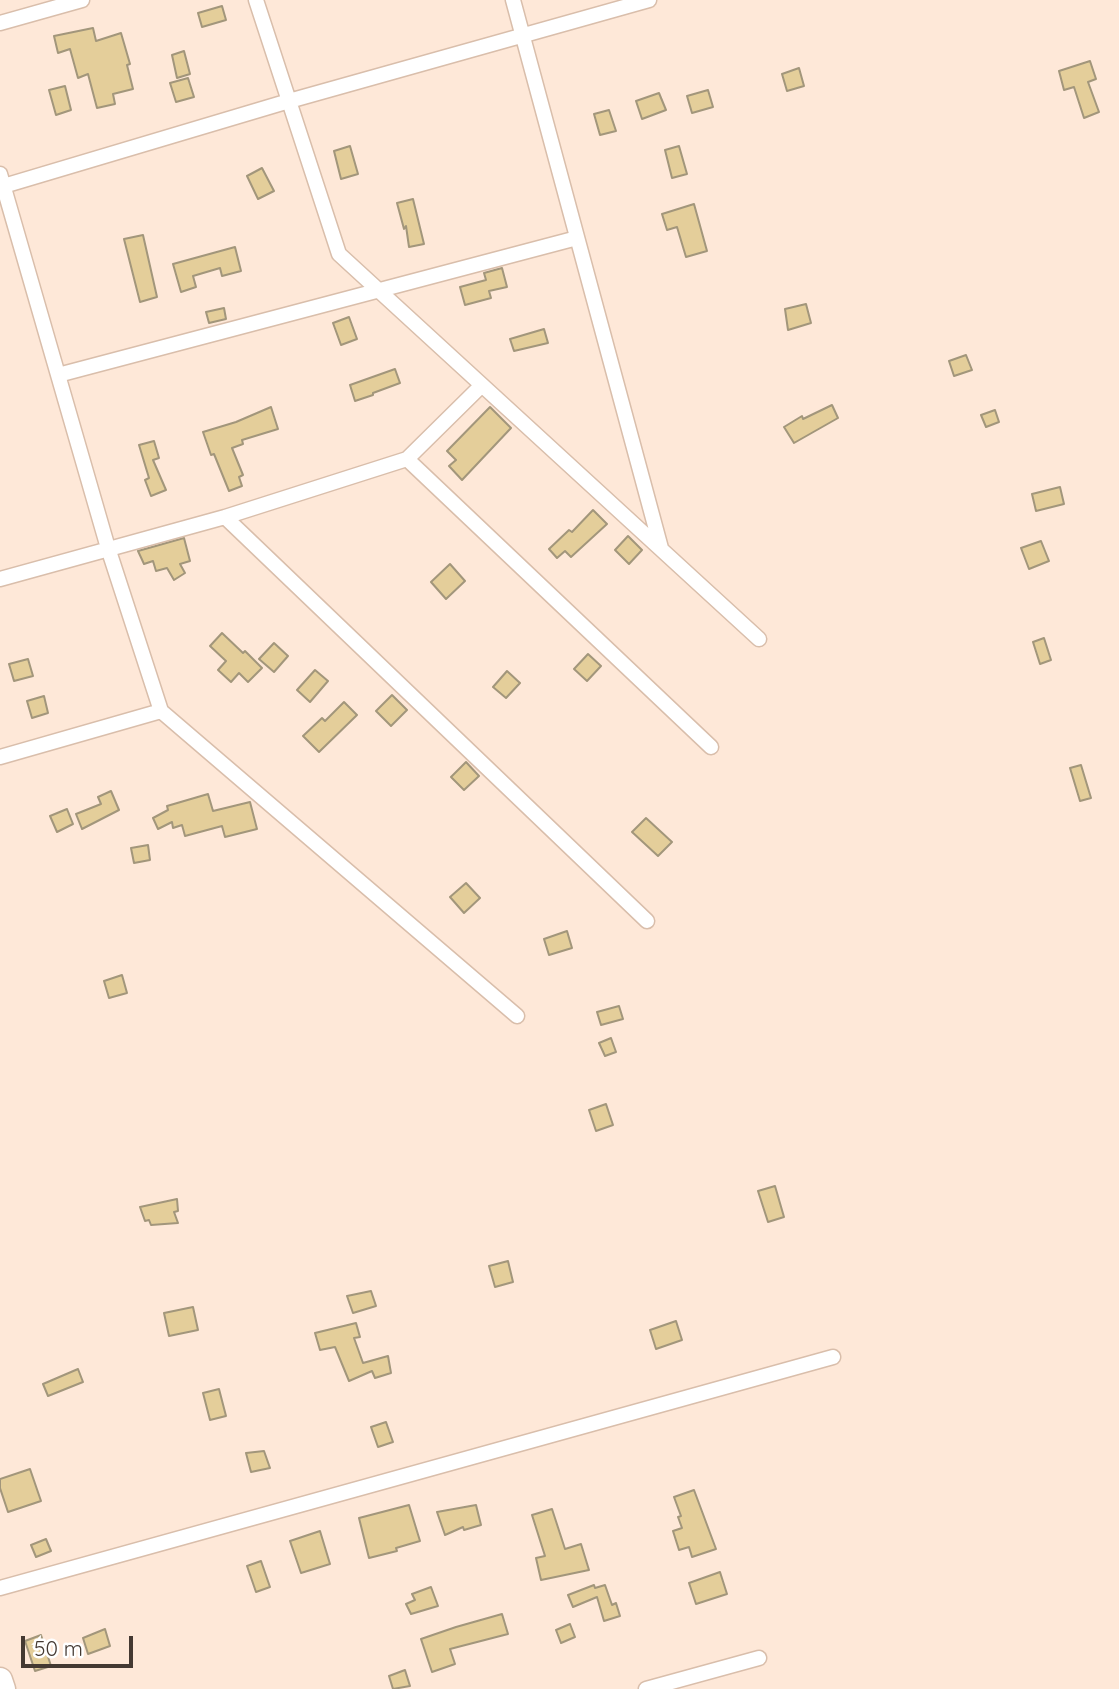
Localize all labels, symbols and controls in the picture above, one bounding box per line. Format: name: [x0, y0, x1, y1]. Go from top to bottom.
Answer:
scale bar: [24, 1622, 136, 1666]
text: 50 m: [34, 1635, 83, 1661]

